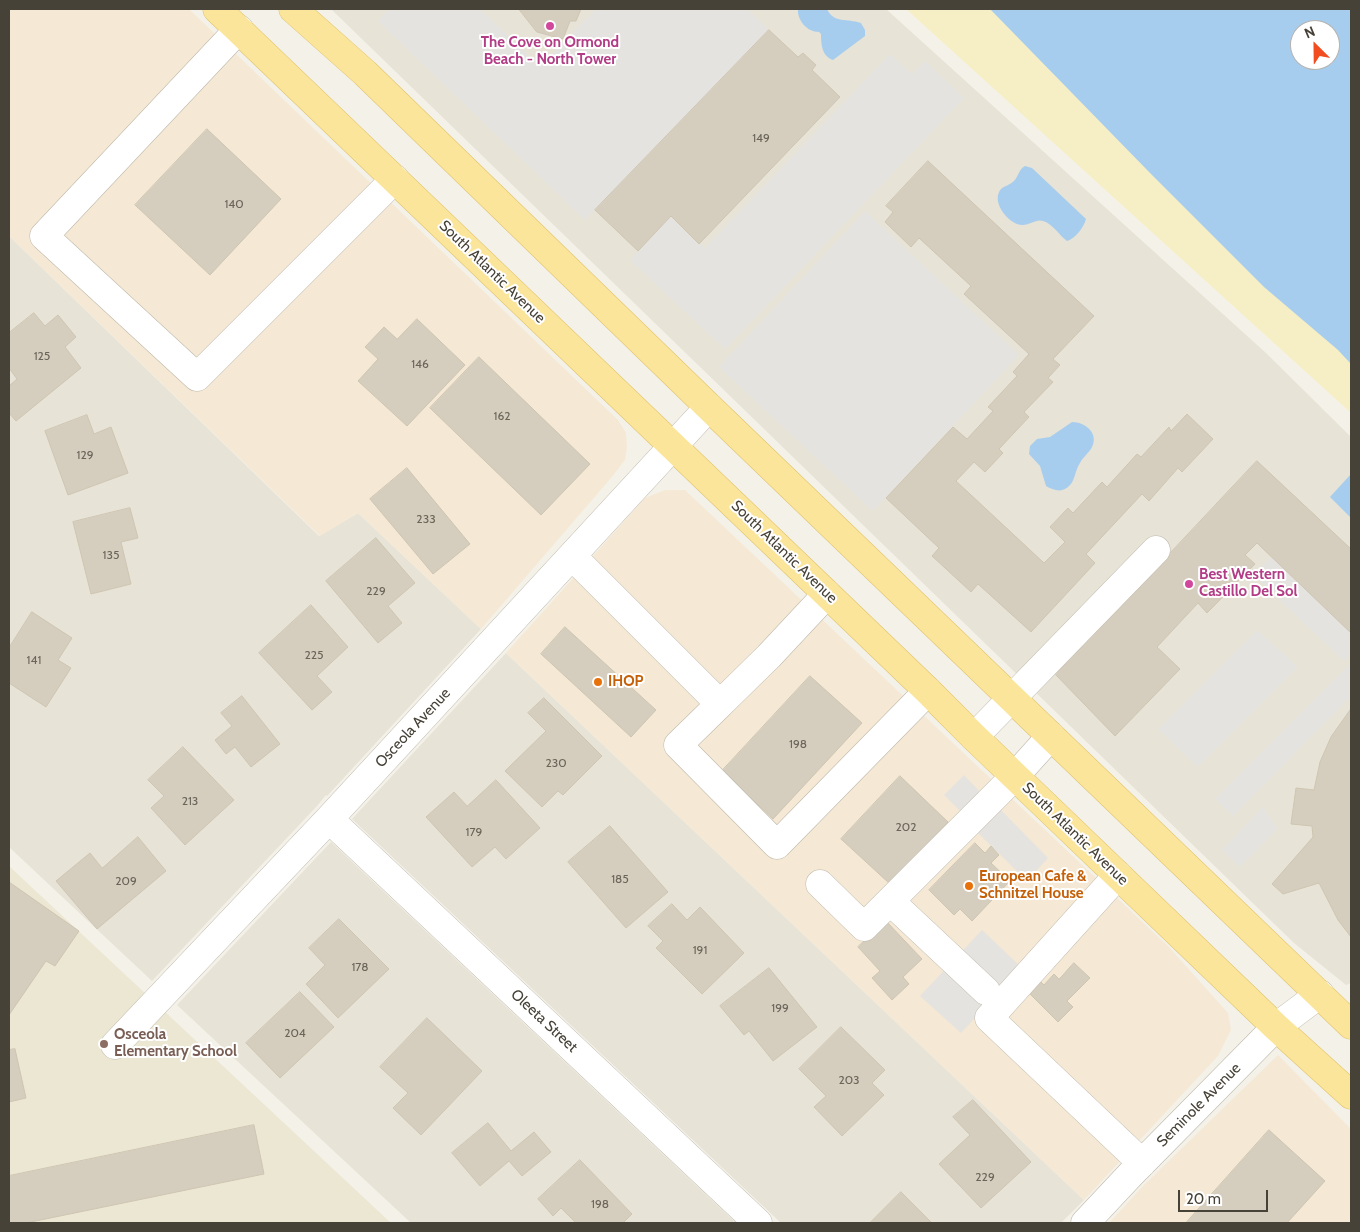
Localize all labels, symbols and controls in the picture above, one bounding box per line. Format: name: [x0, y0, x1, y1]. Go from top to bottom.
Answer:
marker: The Cove on Ormond Beach - North Tower: [544, 20, 556, 32]
north arrow: [1290, 20, 1340, 70]
text: N: [1301, 22, 1318, 42]
place label: The Cove on Ormond Beach - North Tower: [481, 34, 619, 69]
house number: 149: [752, 131, 770, 145]
house number: 140: [224, 197, 244, 211]
street label: South Atlantic Avenue: [435, 217, 549, 327]
house number: 125: [34, 349, 50, 363]
house number: 146: [411, 357, 429, 371]
house number: 162: [493, 409, 511, 423]
house number: 129: [76, 448, 94, 462]
street label: South Atlantic Avenue: [727, 497, 841, 607]
house number: 233: [416, 512, 436, 526]
house number: 135: [103, 548, 119, 562]
place label: Best Western Castillo Del Sol: [1199, 566, 1297, 601]
marker: Best Western Castillo Del Sol: [1183, 578, 1195, 590]
house number: 229: [366, 584, 386, 598]
house number: 225: [304, 648, 324, 662]
house number: 141: [27, 653, 41, 667]
place label: IHOP: [608, 673, 644, 691]
marker: IHOP: [592, 676, 604, 688]
street label: Osceola Avenue: [372, 685, 454, 771]
house number: 198: [789, 737, 807, 751]
house number: 230: [545, 756, 567, 770]
street label: South Atlantic Avenue: [1018, 779, 1132, 889]
house number: 213: [182, 794, 198, 808]
house number: 202: [896, 820, 916, 834]
house number: 179: [466, 825, 482, 839]
place label: European Cafe & Schnitzel House: [979, 868, 1086, 903]
house number: 185: [611, 872, 629, 886]
house number: 209: [115, 874, 137, 888]
marker: European Cafe & Schnitzel House: [963, 880, 975, 892]
house number: 191: [693, 943, 707, 957]
house number: 178: [351, 960, 369, 974]
street label: Oleeta Street: [507, 986, 581, 1056]
house number: 199: [771, 1001, 789, 1015]
place label: Osceola Elementary School: [114, 1026, 237, 1061]
house number: 204: [284, 1026, 306, 1040]
marker: Osceola Elementary School: [98, 1038, 110, 1050]
street label: Seminole Avenue: [1153, 1059, 1245, 1151]
house number: 203: [838, 1073, 860, 1087]
house number: 229: [975, 1170, 995, 1184]
scale bar: [1180, 1180, 1270, 1212]
text: 20 m: [1186, 1190, 1221, 1208]
house number: 198: [591, 1197, 609, 1211]

